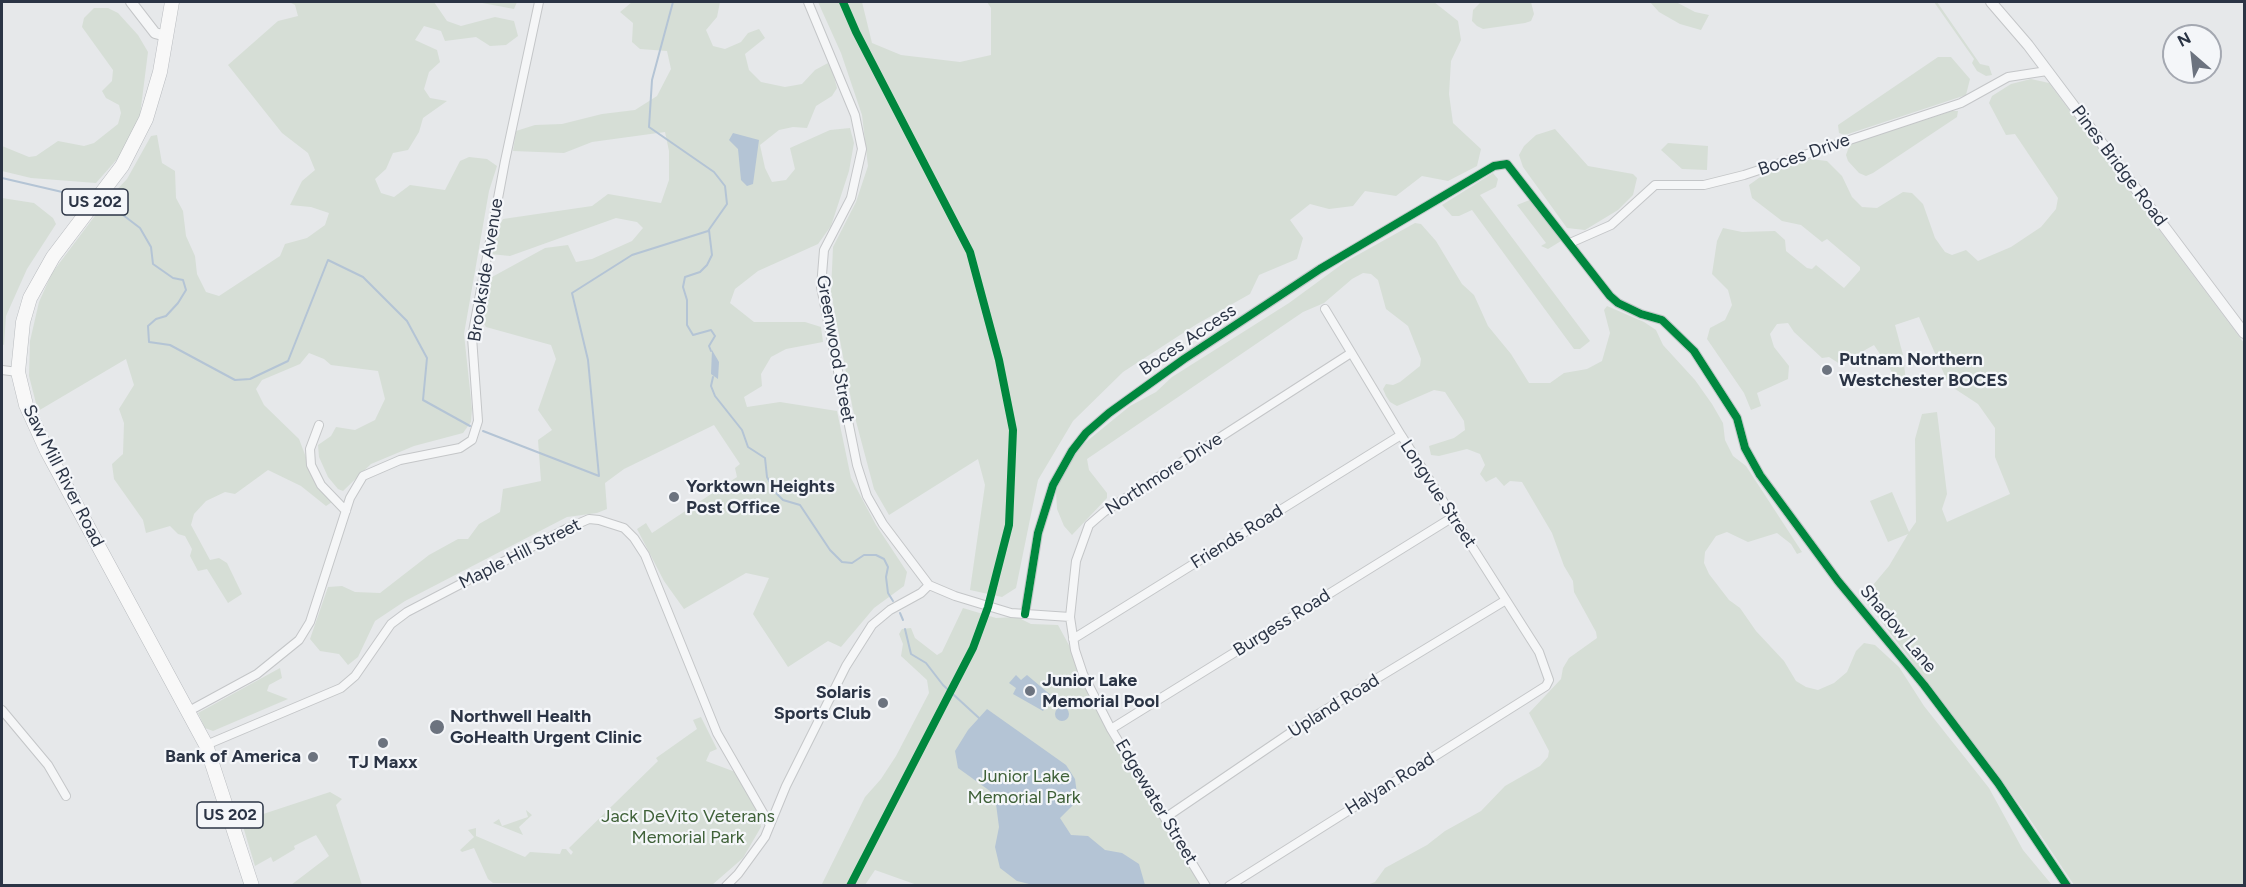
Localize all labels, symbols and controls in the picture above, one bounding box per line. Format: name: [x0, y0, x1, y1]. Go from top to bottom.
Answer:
north arrow: [2162, 24, 2222, 84]
text: N: [2174, 28, 2194, 51]
street label: Pines Bridge Road: [2067, 101, 2171, 231]
street label: Boces Drive: [1755, 129, 1853, 181]
road number: US 202: [62, 189, 128, 215]
street label: Brookside Avenue: [464, 197, 508, 343]
street label: Greenwood Street: [811, 274, 859, 424]
street label: Boces Access: [1136, 300, 1240, 380]
place label: Putnam Northern Westchester BOCES: [1839, 349, 2008, 392]
marker: Putnam Northern Westchester BOCES: [1820, 363, 1834, 377]
street label: Saw Mill River Road: [18, 401, 108, 551]
street label: Northmore Drive: [1101, 428, 1227, 520]
street label: Longvue Street: [1395, 436, 1481, 552]
place label: Yorktown Heights Post Office: [686, 476, 835, 518]
marker: Yorktown Heights Post Office: [667, 490, 681, 504]
street label: Friends Road: [1187, 500, 1287, 574]
street label: Maple Hill Street: [456, 514, 584, 594]
street label: Shadow Lane: [1855, 581, 1941, 677]
street label: Burgess Road: [1230, 585, 1334, 661]
place label: Junior Lake Memorial Pool: [1042, 670, 1159, 712]
street label: Upland Road: [1285, 670, 1383, 742]
place label: Solaris Sports Club: [774, 682, 871, 724]
marker: Junior Lake Memorial Pool: [1023, 684, 1037, 698]
marker: Solaris Sports Club: [876, 696, 890, 710]
place label: Northwell Health GoHealth Urgent Clinic: [450, 706, 642, 748]
marker: Northwell Health GoHealth Urgent Clinic: [428, 718, 446, 736]
marker: TJ Maxx: [376, 736, 390, 750]
street label: Edgewater Street: [1110, 736, 1202, 868]
place label: Bank of America: [165, 746, 301, 768]
street label: Halyan Road: [1341, 748, 1439, 820]
marker: Bank of America: [306, 750, 320, 764]
place label: TJ Maxx: [348, 752, 418, 774]
park label: Junior Lake Memorial Park: [968, 766, 1080, 808]
road number: US 202: [197, 802, 263, 828]
park label: Jack DeVito Veterans Memorial Park: [601, 806, 775, 848]

